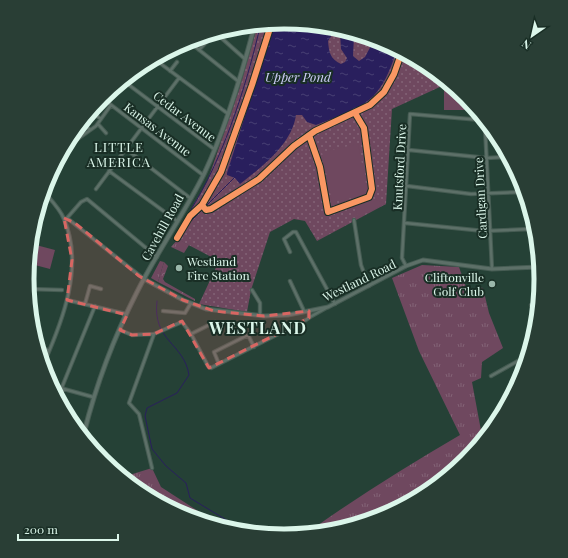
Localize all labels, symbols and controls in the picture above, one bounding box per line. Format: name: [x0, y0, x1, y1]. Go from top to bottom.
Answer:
north arrow: [512, 16, 552, 56]
text: N: [519, 36, 534, 53]
water label: Upper Pond: [265, 68, 332, 85]
street label: Cedar Avenue: [150, 87, 220, 145]
street label: Kansas Avenue: [121, 99, 195, 159]
street label: Knutsford Drive: [389, 123, 409, 211]
district label: LITTLE AMERICA: [86, 138, 151, 170]
street label: Cardigan Drive: [470, 157, 490, 239]
street label: Cavehill Road: [137, 191, 187, 263]
place label: Westland Fire Station: [186, 253, 250, 283]
street label: Westland Road: [319, 255, 398, 305]
marker: Westland Fire Station: [174, 263, 184, 273]
place label: Cliftonville Golf Club: [425, 269, 484, 299]
marker: Cliftonville Golf Club: [487, 279, 497, 289]
district label: WESTLAND: [208, 317, 307, 338]
scale bar: [18, 516, 118, 542]
text: 200 m: [24, 521, 58, 537]

